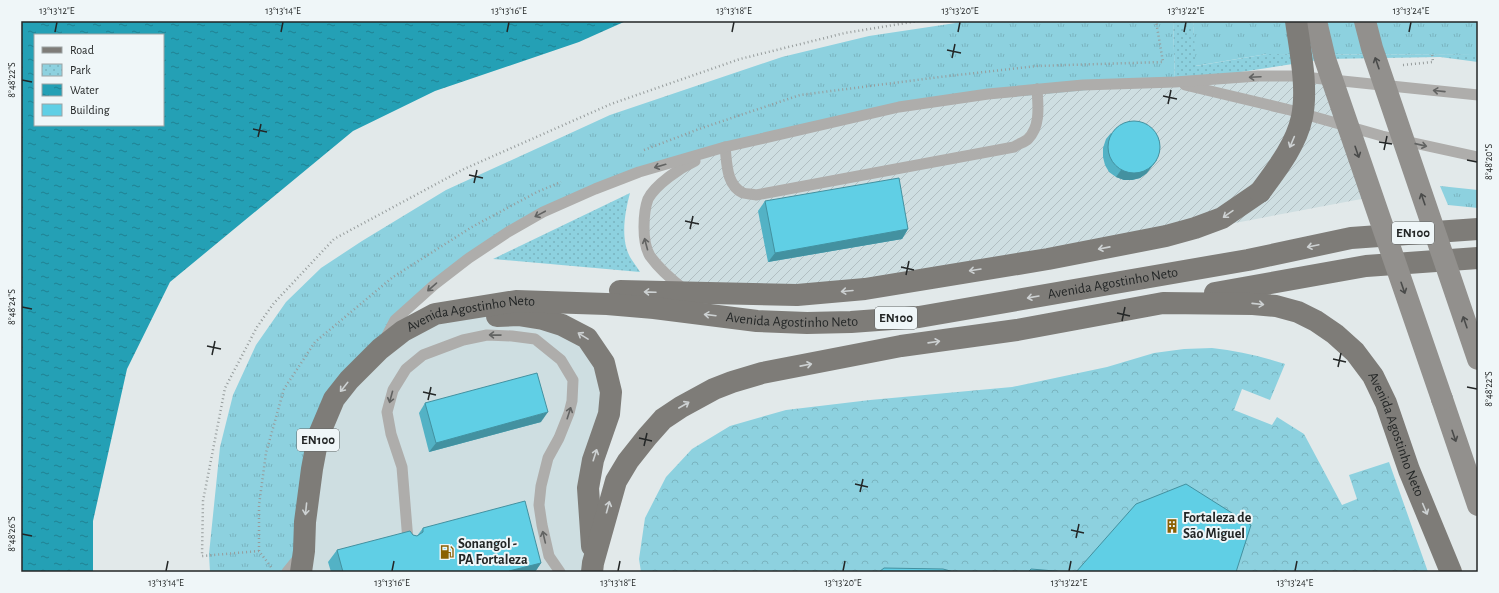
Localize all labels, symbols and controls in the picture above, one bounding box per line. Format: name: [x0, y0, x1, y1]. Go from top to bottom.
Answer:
text: 13°13'12"E: [39, 6, 75, 16]
text: 13°13'14"E: [265, 6, 301, 16]
text: 13°13'16"E: [491, 6, 527, 16]
text: 13°13'18"E: [716, 6, 752, 16]
text: 13°13'20"E: [941, 6, 979, 16]
text: 13°13'22"E: [1168, 6, 1204, 16]
text: 13°13'24"E: [1393, 6, 1430, 16]
legend: [34, 34, 164, 126]
text: Road: [70, 44, 94, 56]
one-way arrow: [1373, 56, 1380, 69]
text: 8°48'22"S: [7, 62, 17, 98]
text: Park: [70, 64, 91, 76]
one-way arrow: [1249, 73, 1262, 80]
text: Water: [70, 84, 99, 96]
one-way arrow: [1433, 88, 1446, 95]
text: Building: [70, 104, 110, 116]
one-way arrow: [1288, 135, 1296, 147]
one-way arrow: [1414, 141, 1427, 149]
text: 8°48'20"S: [1484, 144, 1494, 180]
one-way arrow: [1353, 145, 1361, 157]
one-way arrow: [654, 163, 667, 170]
one-way arrow: [1419, 193, 1427, 205]
one-way arrow: [1223, 210, 1234, 218]
one-way arrow: [534, 211, 546, 219]
road number: EN100: [1392, 222, 1434, 244]
one-way arrow: [642, 237, 649, 250]
one-way arrow: [1306, 243, 1319, 251]
one-way arrow: [1097, 244, 1110, 252]
street label: Avenida Agostinho Neto: [1047, 265, 1179, 302]
one-way arrow: [969, 266, 982, 274]
one-way arrow: [1400, 281, 1408, 293]
one-way arrow: [427, 282, 438, 291]
one-way arrow: [841, 287, 854, 295]
one-way arrow: [644, 288, 657, 295]
text: 8°48'24"S: [7, 289, 17, 325]
one-way arrow: [1027, 293, 1040, 301]
street label: Avenida Agostinho Neto: [404, 294, 535, 335]
one-way arrow: [1251, 301, 1264, 308]
road number: EN100: [875, 307, 917, 329]
street label: Avenida Agostinho Neto: [725, 310, 859, 330]
one-way arrow: [703, 311, 716, 319]
one-way arrow: [1461, 317, 1469, 329]
one-way arrow: [489, 332, 502, 339]
one-way arrow: [577, 332, 588, 341]
one-way arrow: [927, 338, 940, 346]
one-way arrow: [799, 360, 812, 368]
street label: Avenida Agostinho Neto: [1365, 370, 1426, 499]
text: 8°48'22"S: [1484, 371, 1494, 407]
one-way arrow: [339, 381, 348, 392]
one-way arrow: [387, 391, 394, 404]
one-way arrow: [678, 401, 690, 409]
one-way arrow: [566, 406, 573, 419]
road number: EN100: [297, 429, 339, 451]
one-way arrow: [1451, 429, 1458, 442]
one-way arrow: [592, 448, 599, 461]
one-way arrow: [605, 501, 613, 514]
one-way arrow: [302, 502, 310, 515]
one-way arrow: [1422, 503, 1429, 515]
place label: Fortaleza de São Miguel: [1183, 511, 1252, 541]
text: 8°48'26"S: [7, 516, 17, 552]
building icon: Fortaleza de São Miguel: [1164, 518, 1180, 534]
one-way arrow: [540, 531, 548, 544]
place label: Sonangol - PA Fortaleza: [458, 537, 528, 567]
fuel station icon: Sonangol - PA Fortaleza: [439, 544, 455, 560]
text: 13°13'14"E: [148, 578, 184, 588]
text: 13°13'16"E: [374, 578, 410, 588]
text: 13°13'18"E: [600, 578, 636, 588]
text: 13°13'20"E: [824, 578, 862, 588]
text: 13°13'22"E: [1051, 578, 1087, 588]
text: 13°13'24"E: [1277, 578, 1314, 588]

